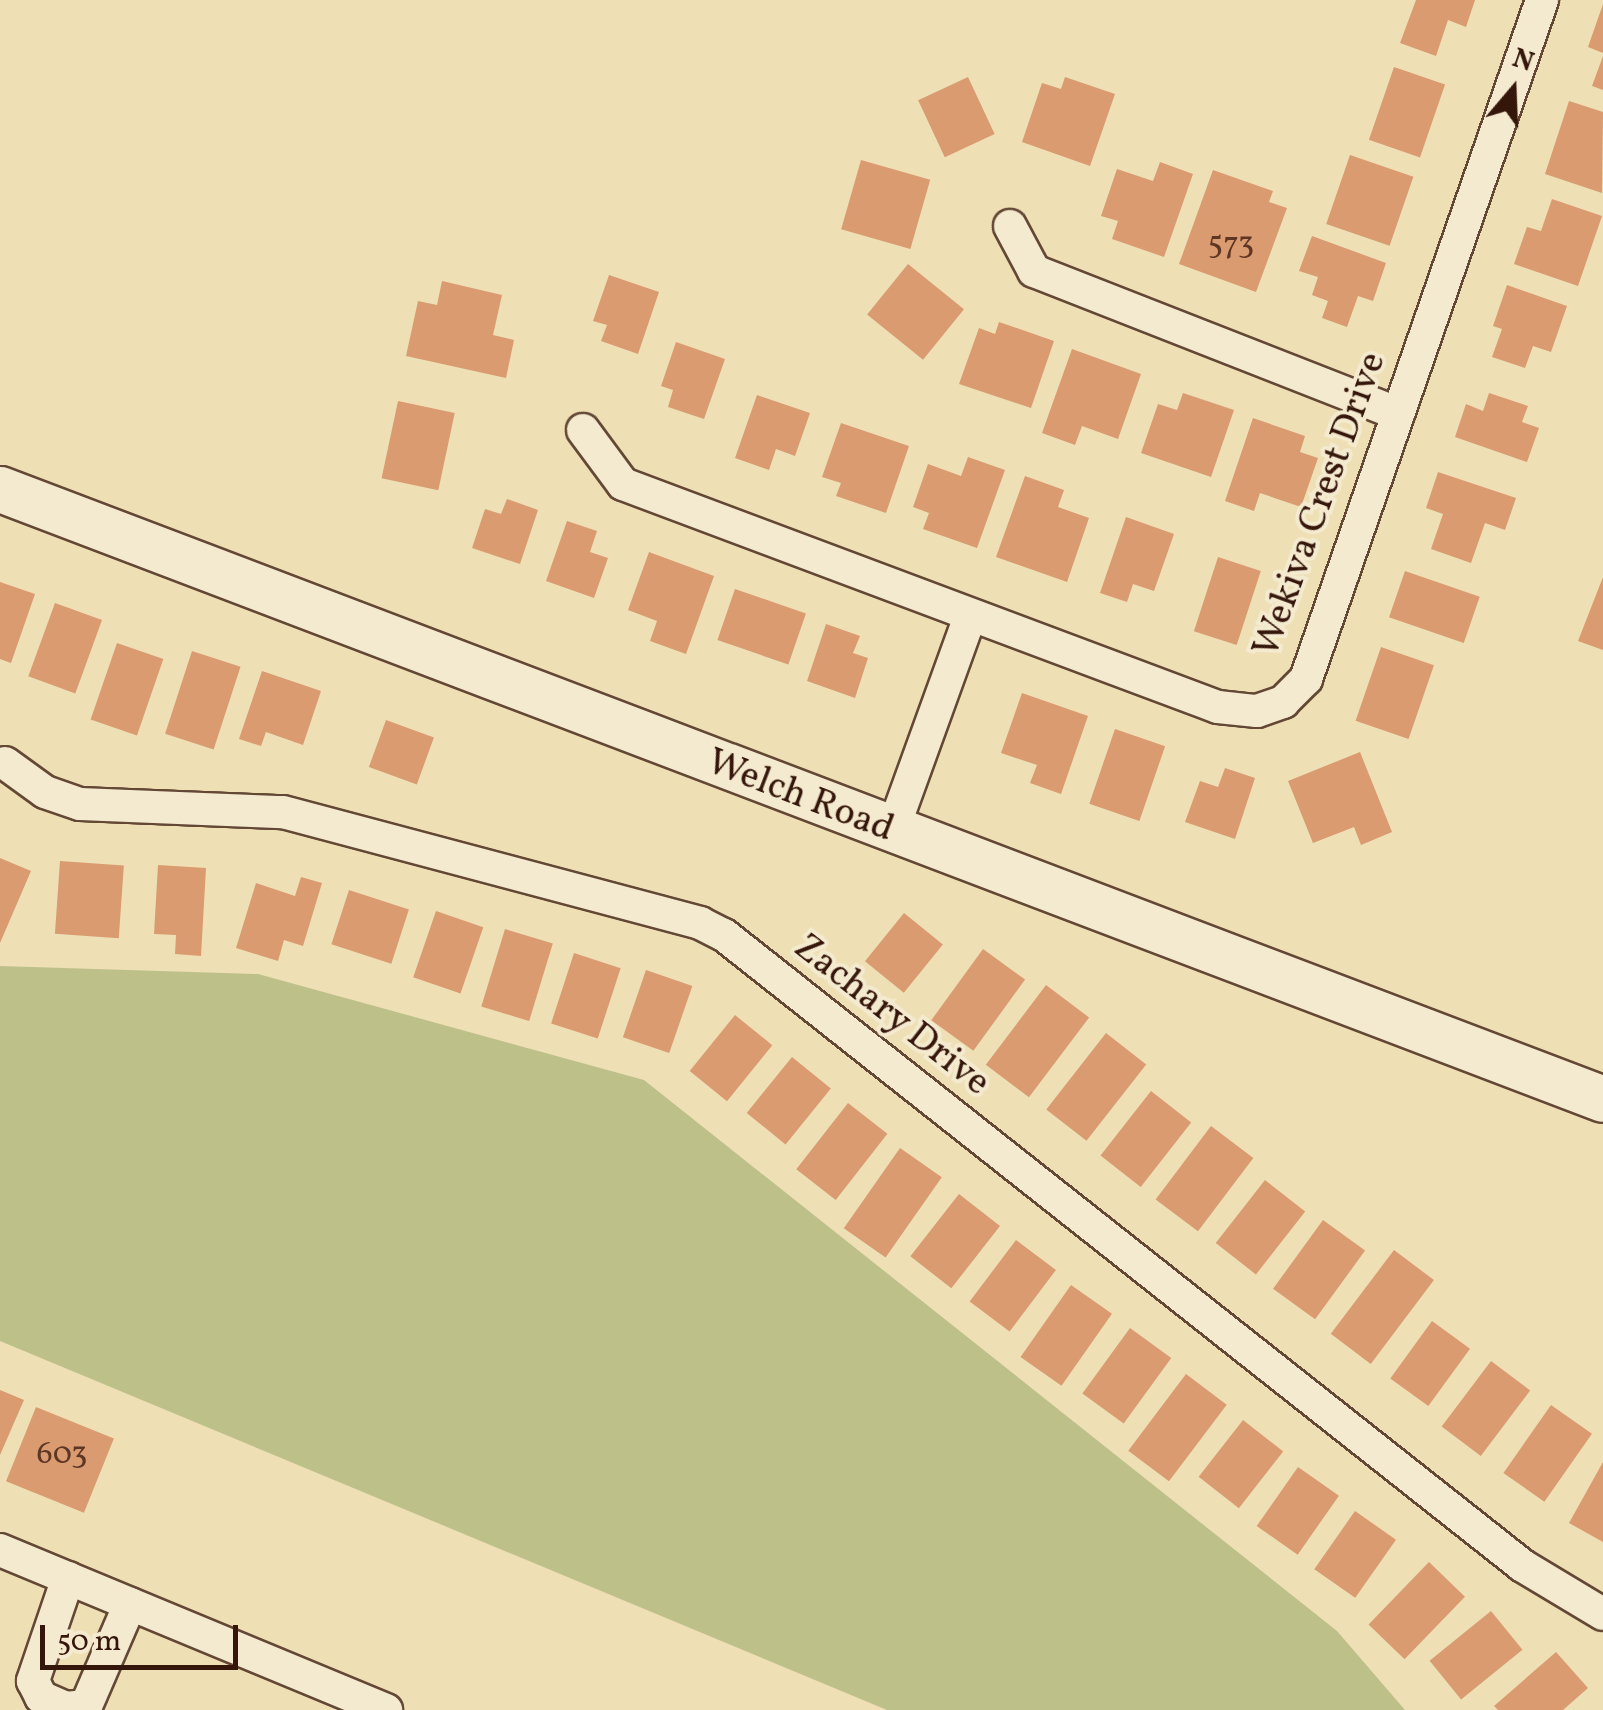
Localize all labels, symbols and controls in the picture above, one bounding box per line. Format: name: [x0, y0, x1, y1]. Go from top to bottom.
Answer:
text: N: [1507, 39, 1539, 83]
north arrow: [1463, 40, 1563, 140]
house number: 573: [1208, 226, 1254, 264]
street label: Wekiva Crest Drive: [1245, 347, 1397, 663]
street label: Welch Road: [700, 740, 900, 854]
street label: Zachary Drive: [783, 925, 999, 1107]
house number: 603: [36, 1436, 88, 1474]
scale bar: [45, 1605, 242, 1667]
text: 50 m: [57, 1621, 121, 1663]

